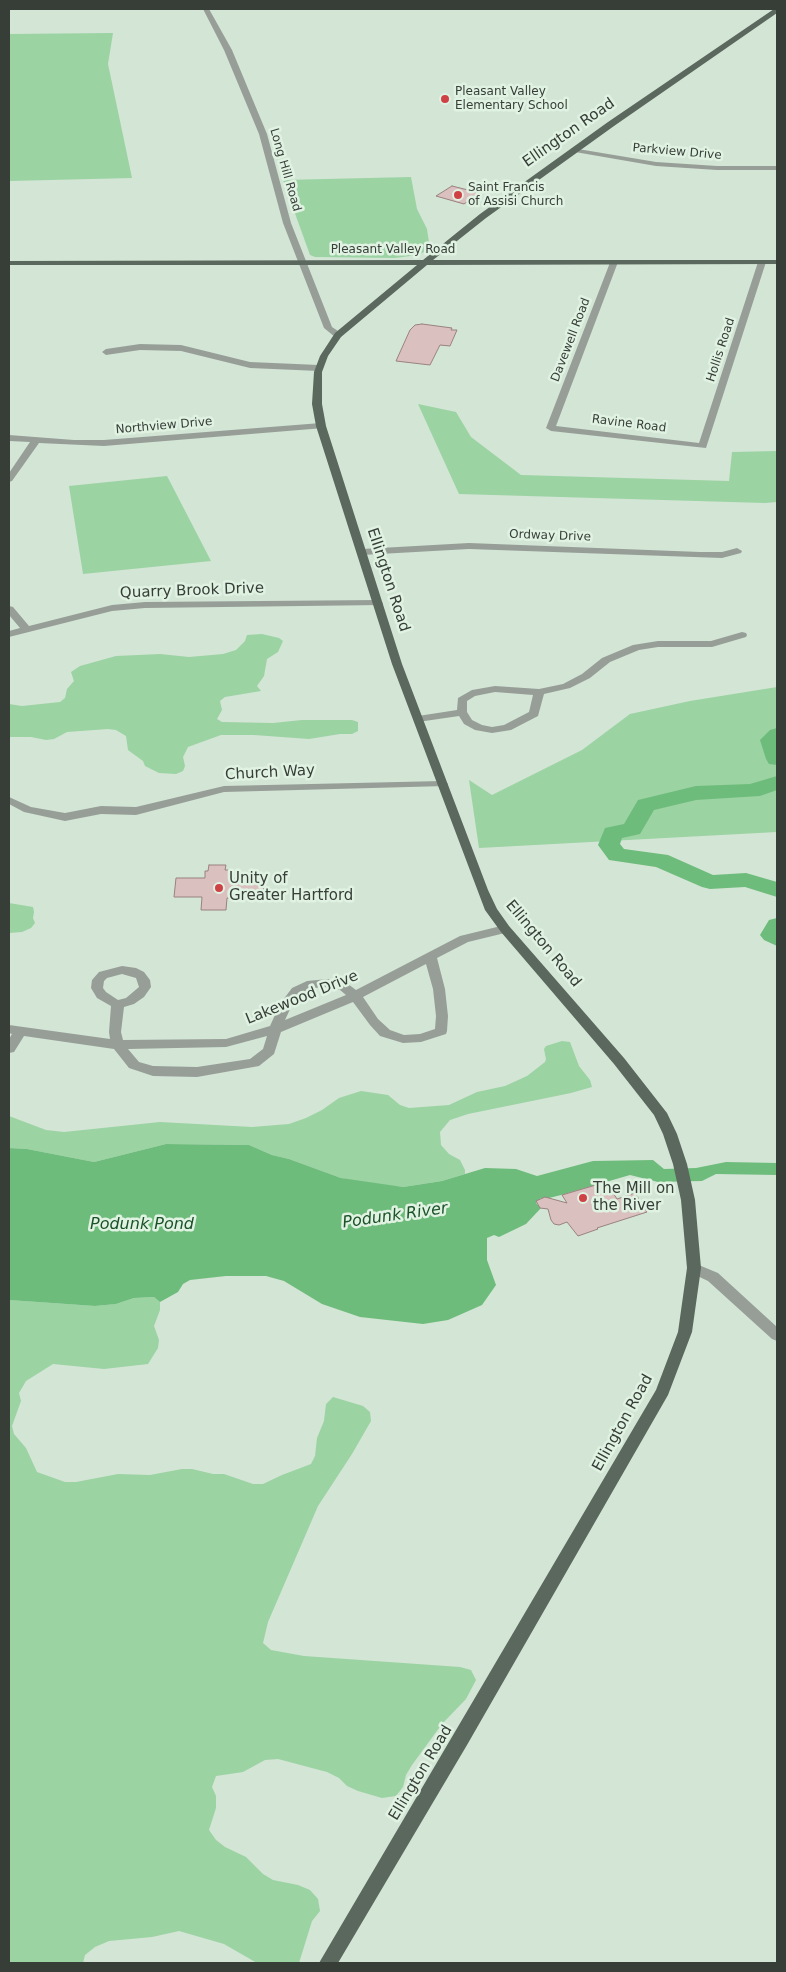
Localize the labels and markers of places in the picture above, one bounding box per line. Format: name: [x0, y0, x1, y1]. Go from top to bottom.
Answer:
place label: Pleasant Valley Elementary School: [455, 85, 568, 113]
marker: Pleasant Valley Elementary School: [439, 93, 451, 105]
place label: Saint Francis of Assisi Church: [468, 181, 563, 209]
marker: Saint Francis of Assisi Church: [452, 189, 464, 201]
place label: Unity of Greater Hartford: [229, 870, 353, 905]
marker: Unity of Greater Hartford: [213, 882, 225, 894]
place label: The Mill on the River: [593, 1180, 675, 1215]
marker: The Mill on the River: [577, 1192, 589, 1204]

